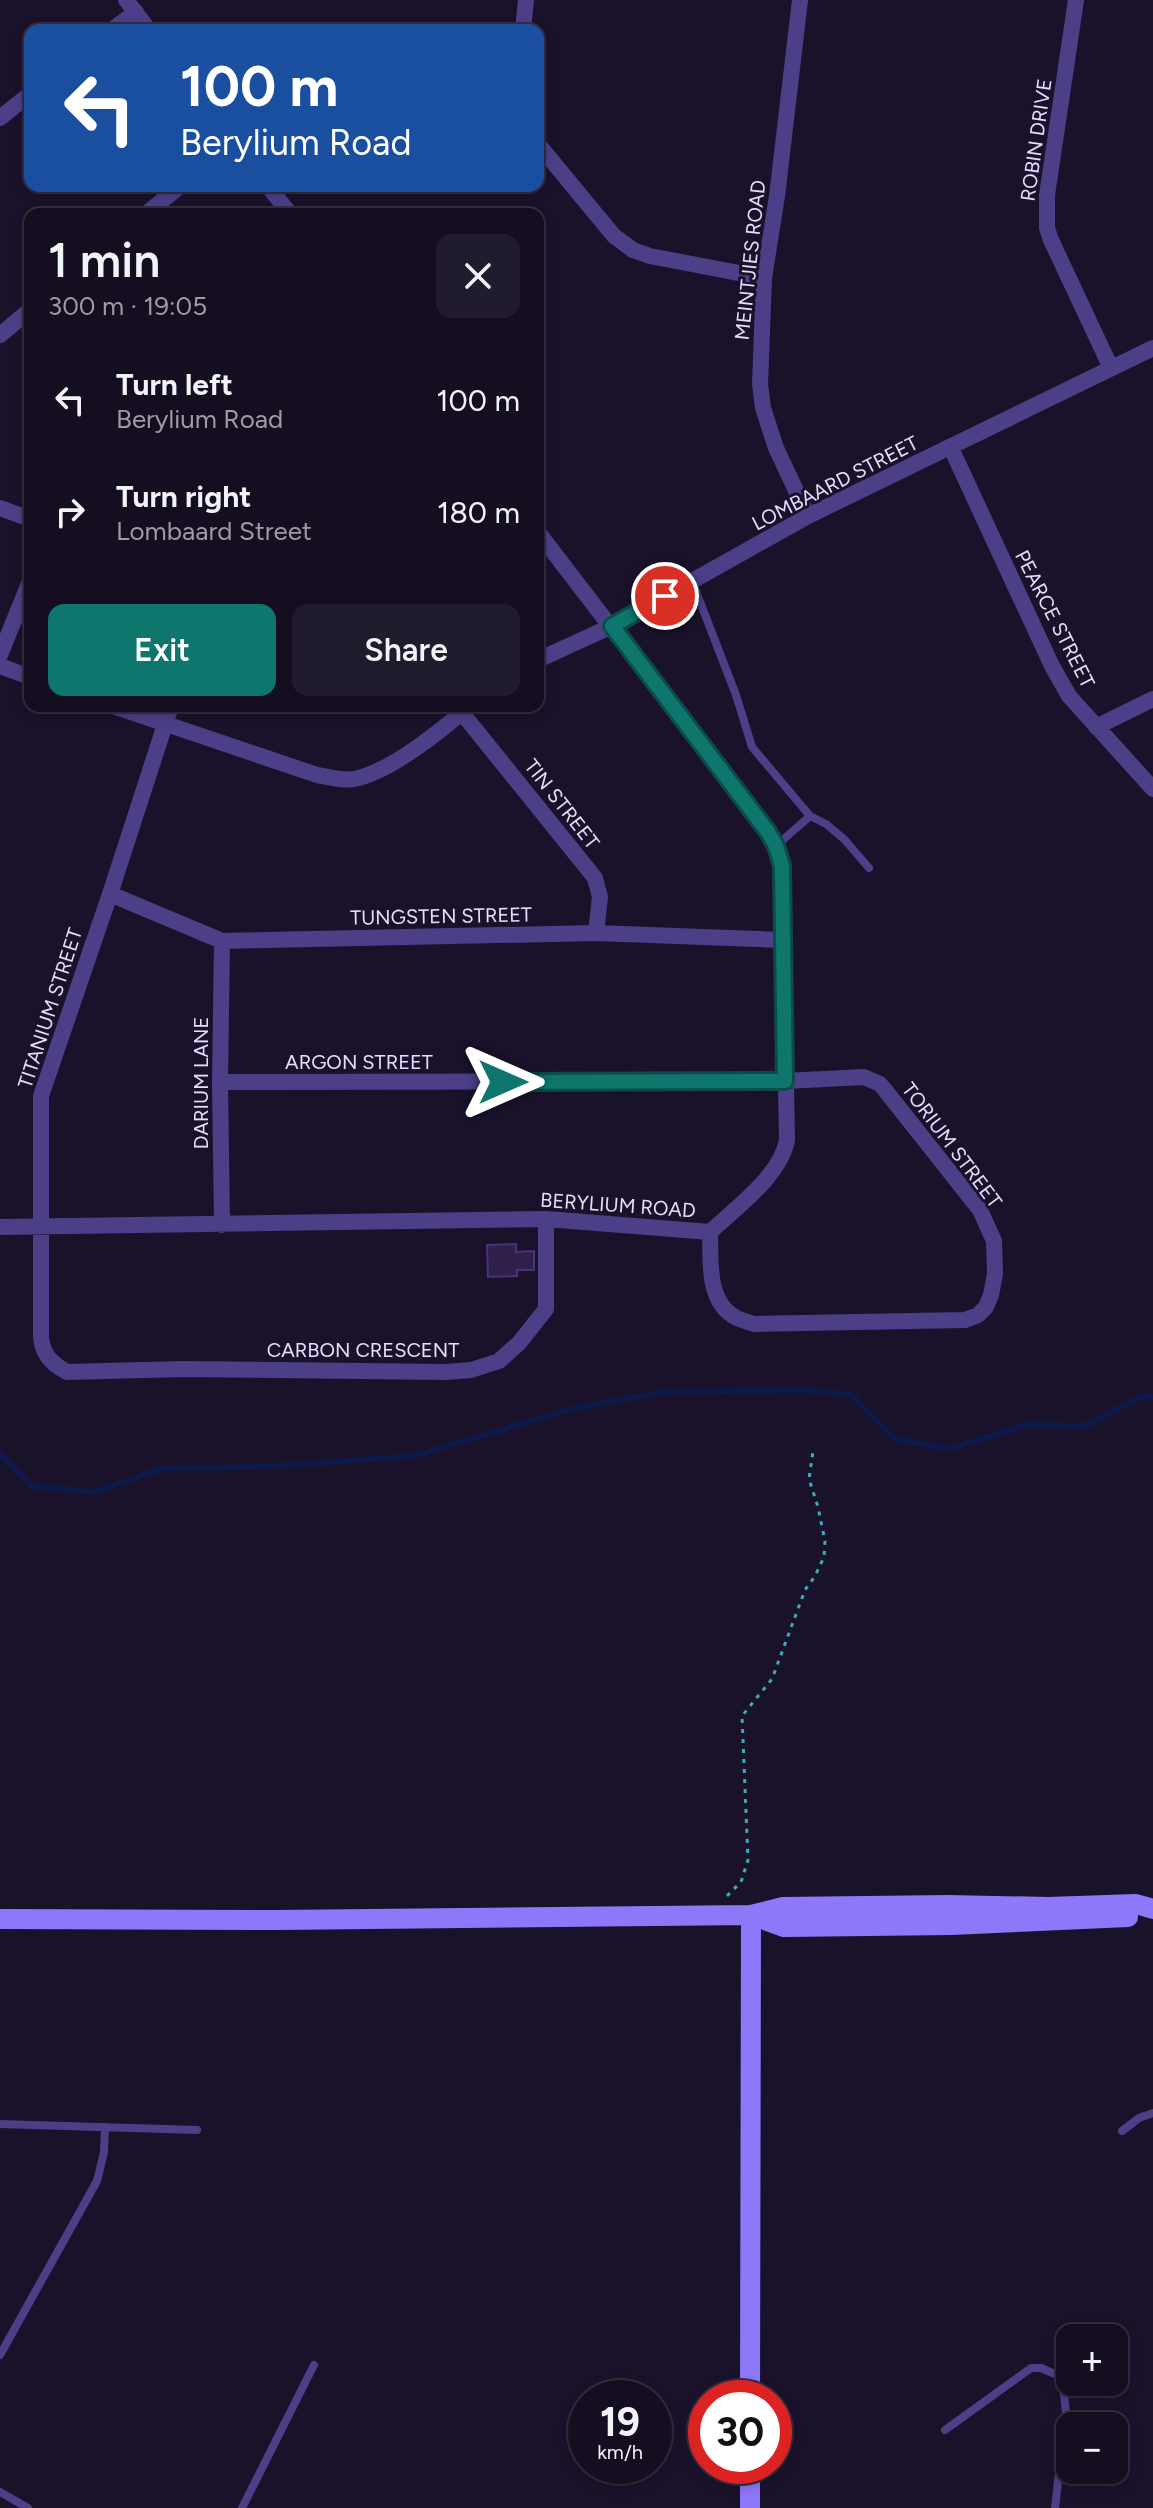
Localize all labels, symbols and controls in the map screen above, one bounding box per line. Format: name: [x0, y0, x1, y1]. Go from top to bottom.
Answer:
text: 100 m: [180, 53, 338, 120]
icon: left: [48, 56, 152, 160]
street label: ROBIN DRIVE: [1016, 77, 1056, 203]
text: Berylium Road: [180, 121, 412, 164]
street label: MEINTJIES ROAD: [730, 179, 770, 341]
text: 1 min: [48, 231, 160, 289]
button: close: [436, 234, 520, 318]
text: 300 m · 19:05: [48, 290, 207, 322]
text: Turn left: [116, 366, 233, 403]
icon: left: [48, 378, 92, 422]
text: 100 m: [436, 382, 520, 419]
text: Berylium Road: [116, 403, 283, 435]
street label: LOMBAARD STREET: [748, 431, 922, 535]
text: Turn right: [116, 478, 251, 515]
icon: right: [48, 490, 92, 534]
text: 180 m: [437, 494, 520, 531]
text: Lombaard Street: [116, 515, 312, 547]
street label: PEARCE STREET: [1010, 546, 1100, 692]
pin: [631, 562, 699, 630]
icon: arrive: [643, 574, 687, 618]
button: Exit: [48, 604, 276, 696]
button: Share: [292, 604, 520, 696]
street label: TIN STREET: [519, 754, 605, 854]
street label: TUNGSTEN STREET: [350, 902, 532, 930]
street label: TITANIUM STREET: [13, 925, 87, 1091]
street label: DARIUM LANE: [189, 1017, 213, 1149]
position arrow: [461, 1040, 545, 1124]
street label: ARGON STREET: [285, 1050, 433, 1074]
street label: TORIUM STREET: [897, 1077, 1007, 1213]
street label: BERYLIUM ROAD: [539, 1188, 697, 1222]
street label: CARBON CRESCENT: [267, 1338, 459, 1362]
map controls: [1056, 2324, 1128, 2484]
button: +: [1056, 2324, 1128, 2396]
speed limit sign: 30: [688, 2380, 792, 2484]
text: 19: [600, 2398, 640, 2446]
button: −: [1056, 2412, 1128, 2484]
text: km/h: [597, 2440, 643, 2464]

